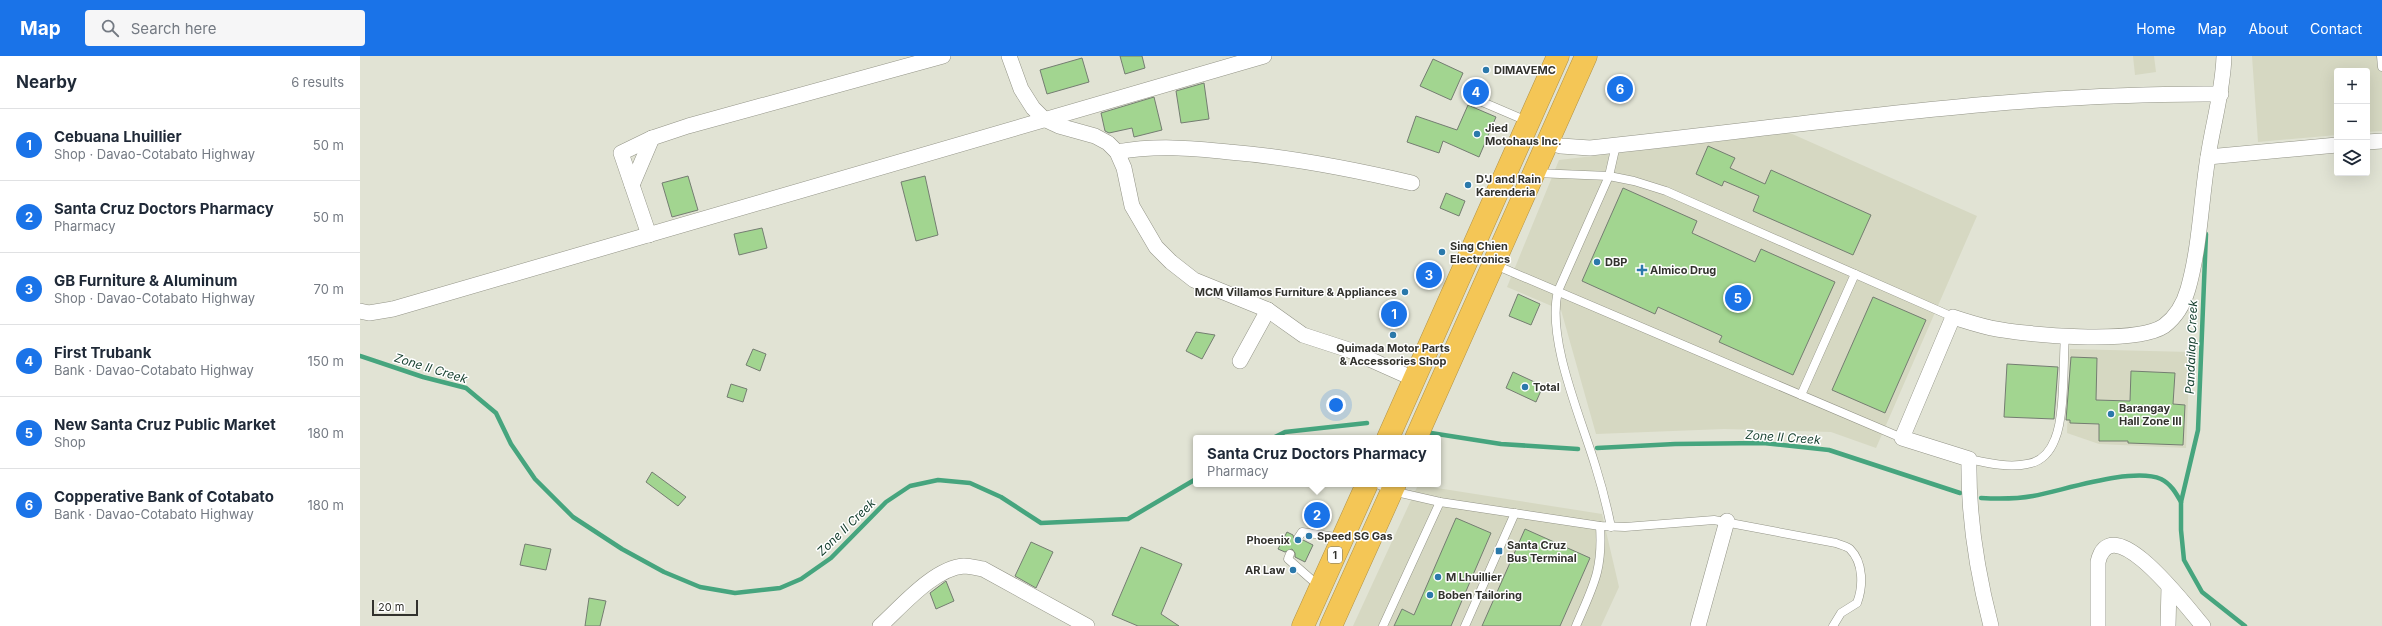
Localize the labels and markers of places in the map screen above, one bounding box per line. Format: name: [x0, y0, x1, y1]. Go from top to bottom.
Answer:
place label: DIMAVEMC: [1494, 63, 1556, 77]
marker: DIMAVEMC: [1481, 65, 1491, 75]
pin: 6: [1607, 74, 1633, 104]
pin: 4: [1463, 77, 1489, 107]
place label: Jied Motohaus Inc.: [1485, 121, 1562, 148]
marker: Jied Motohaus Inc.: [1472, 129, 1482, 139]
place label: D'J and Rain Karenderia: [1476, 172, 1541, 199]
marker: D'J and Rain Karenderia: [1463, 180, 1473, 190]
place label: Sing Chien Electronics: [1450, 239, 1510, 266]
marker: Sing Chien Electronics: [1437, 247, 1447, 257]
place label: DBP: [1605, 255, 1627, 269]
marker: DBP: [1592, 257, 1602, 267]
pin: 3: [1416, 260, 1442, 290]
place label: Almico Drug: [1650, 263, 1716, 277]
marker: Almico Drug: [1637, 265, 1647, 275]
pin: 5: [1725, 283, 1751, 313]
place label: MCM Villamos Furniture & Appliances: [1195, 285, 1397, 299]
marker: MCM Villamos Furniture & Appliances: [1400, 287, 1410, 297]
pin: 1: [1381, 299, 1407, 329]
marker: Quimada Motor Parts & Accessories Shop: [1388, 330, 1398, 340]
place label: Quimada Motor Parts & Accessories Shop: [1336, 341, 1450, 368]
place label: Total: [1533, 380, 1560, 394]
marker: Total: [1520, 382, 1530, 392]
place label: Barangay Hall Zone III: [2119, 401, 2182, 428]
marker: Barangay Hall Zone III: [2106, 409, 2116, 419]
pin: 2: [1304, 500, 1330, 530]
place label: Speed SG Gas: [1317, 529, 1393, 543]
marker: Speed SG Gas: [1304, 531, 1314, 541]
place label: Phoenix: [1247, 533, 1291, 547]
marker: Phoenix: [1293, 535, 1303, 545]
place label: Santa Cruz Bus Terminal: [1507, 538, 1577, 565]
marker: Santa Cruz Bus Terminal: [1494, 546, 1504, 556]
place label: AR Law: [1245, 563, 1286, 577]
marker: AR Law: [1288, 565, 1298, 575]
place label: M Lhuillier: [1446, 570, 1502, 584]
marker: M Lhuillier: [1433, 572, 1443, 582]
place label: Boben Tailoring: [1438, 588, 1522, 602]
marker: Boben Tailoring: [1425, 590, 1435, 600]

